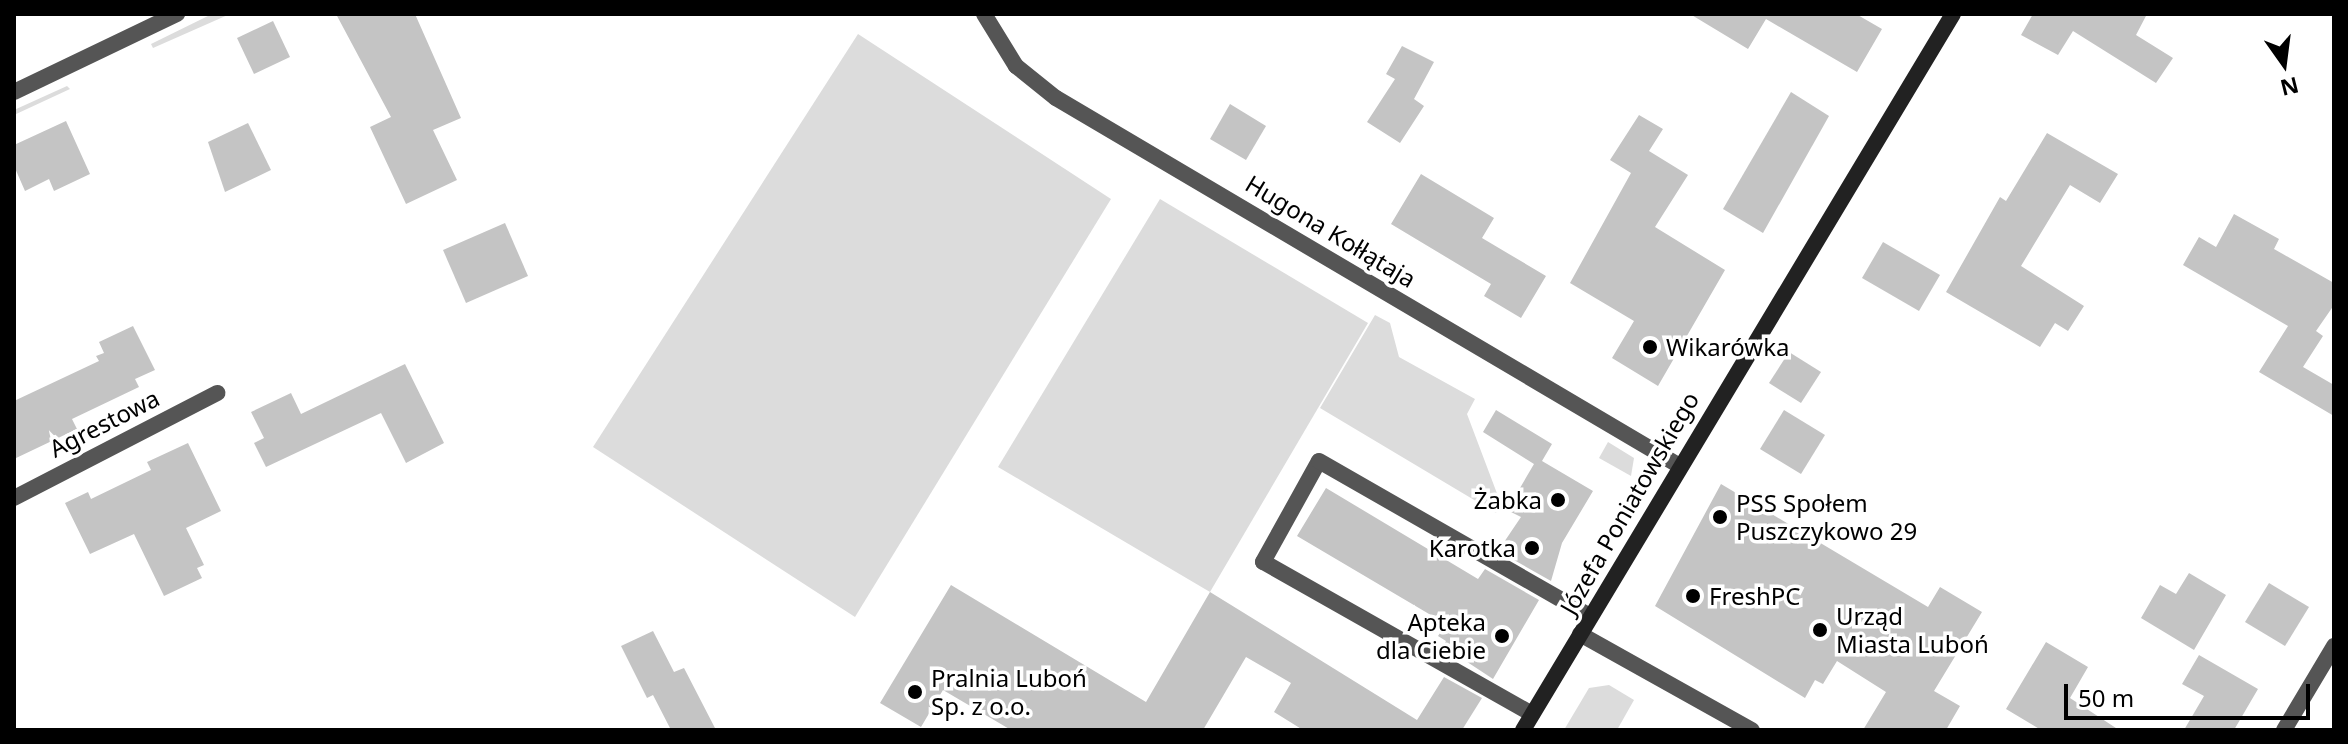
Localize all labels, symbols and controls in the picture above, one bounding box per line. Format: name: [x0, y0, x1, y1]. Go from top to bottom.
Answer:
north arrow: [2244, 24, 2324, 104]
text: N: [2278, 71, 2302, 104]
street label: Hugona Kołłątaja: [1241, 169, 1421, 293]
place label: Wikarówka: [1666, 333, 1789, 361]
marker: Wikarówka: [1641, 338, 1659, 356]
street label: Agrestowa: [44, 383, 164, 463]
street label: Józefa Poniatowskiego: [1554, 387, 1704, 619]
place label: Żabka: [1474, 486, 1542, 514]
place label: PSS Społem Puszczykowo 29: [1736, 489, 1917, 545]
marker: Żabka: [1549, 491, 1567, 509]
marker: PSS Społem Puszczykowo 29: [1711, 508, 1729, 526]
place label: Karotka: [1429, 534, 1516, 562]
marker: Karotka: [1523, 539, 1541, 557]
place label: FreshPC: [1709, 582, 1800, 610]
marker: FreshPC: [1684, 587, 1702, 605]
place label: Urząd Miasta Luboń: [1836, 602, 1989, 658]
place label: Apteka dla Ciebie: [1376, 608, 1486, 664]
marker: Urząd Miasta Luboń: [1811, 621, 1829, 639]
marker: Apteka dla Ciebie: [1493, 627, 1511, 645]
place label: Pralnia Luboń Sp. z o.o.: [931, 664, 1087, 720]
scale bar: [2068, 668, 2314, 718]
text: 50 m: [2078, 681, 2134, 714]
marker: Pralnia Luboń Sp. z o.o.: [906, 683, 924, 701]

